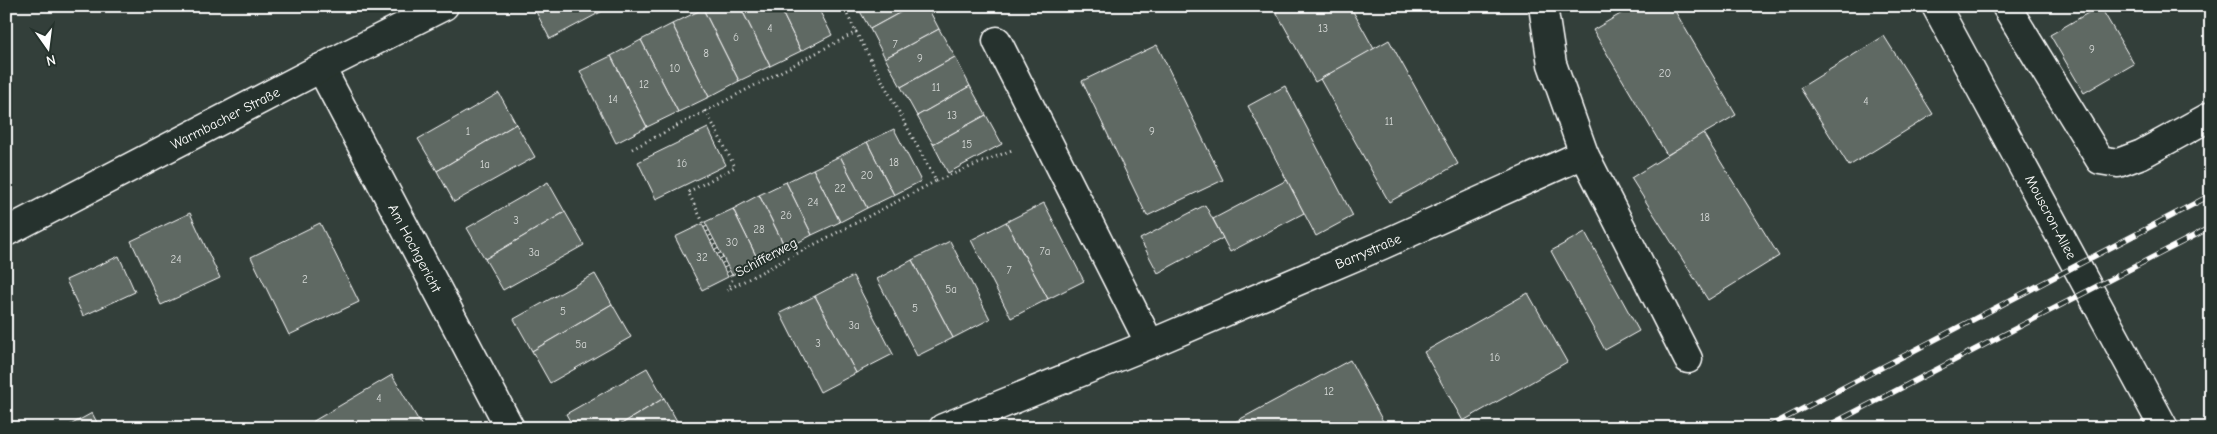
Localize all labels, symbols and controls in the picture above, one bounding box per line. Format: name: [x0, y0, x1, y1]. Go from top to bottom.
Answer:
north arrow: [22, 22, 72, 72]
house number: 4: [767, 22, 773, 35]
house number: 13: [1318, 22, 1328, 35]
house number: 6: [733, 31, 739, 44]
house number: 7: [892, 38, 898, 51]
house number: 9: [2089, 43, 2095, 56]
house number: 8: [703, 47, 709, 60]
text: N: [45, 51, 58, 69]
house number: 9: [917, 52, 923, 65]
house number: 10: [669, 62, 681, 75]
house number: 20: [1659, 67, 1671, 80]
house number: 12: [639, 78, 649, 91]
house number: 11: [932, 81, 940, 94]
street label: Warmbacher Straße: [168, 84, 283, 153]
house number: 14: [608, 93, 618, 106]
house number: 4: [1863, 95, 1869, 108]
house number: 13: [947, 109, 957, 122]
house number: 11: [1385, 115, 1393, 128]
house number: 1: [466, 125, 470, 138]
house number: 9: [1149, 125, 1155, 138]
house number: 15: [962, 138, 972, 151]
house number: 18: [889, 156, 899, 169]
house number: 16: [677, 157, 687, 170]
house number: 1a: [480, 158, 490, 171]
house number: 20: [861, 169, 873, 182]
street label: Mouscron-Allee: [2021, 172, 2080, 262]
house number: 22: [834, 182, 846, 195]
house number: 24: [807, 196, 819, 209]
street label: Am Hochgericht: [384, 201, 445, 296]
house number: 26: [780, 209, 792, 222]
house number: 18: [1700, 211, 1710, 224]
house number: 3: [513, 214, 519, 227]
house number: 28: [753, 223, 765, 236]
street label: Barrystraße: [1333, 230, 1404, 273]
street label: Schifferweg: [732, 234, 800, 281]
house number: 30: [726, 236, 738, 249]
house number: 7a: [1040, 245, 1050, 258]
house number: 3a: [528, 246, 540, 259]
house number: 32: [696, 251, 708, 264]
house number: 24: [170, 253, 182, 266]
house number: 7: [1006, 264, 1012, 277]
house number: 2: [302, 273, 308, 286]
house number: 5a: [945, 283, 957, 296]
house number: 5: [912, 302, 918, 315]
house number: 5: [560, 305, 566, 318]
house number: 3a: [848, 319, 860, 332]
house number: 3: [815, 337, 821, 350]
house number: 5a: [575, 338, 587, 351]
house number: 16: [1490, 351, 1500, 364]
house number: 12: [1324, 385, 1334, 398]
house number: 4: [376, 392, 382, 405]

